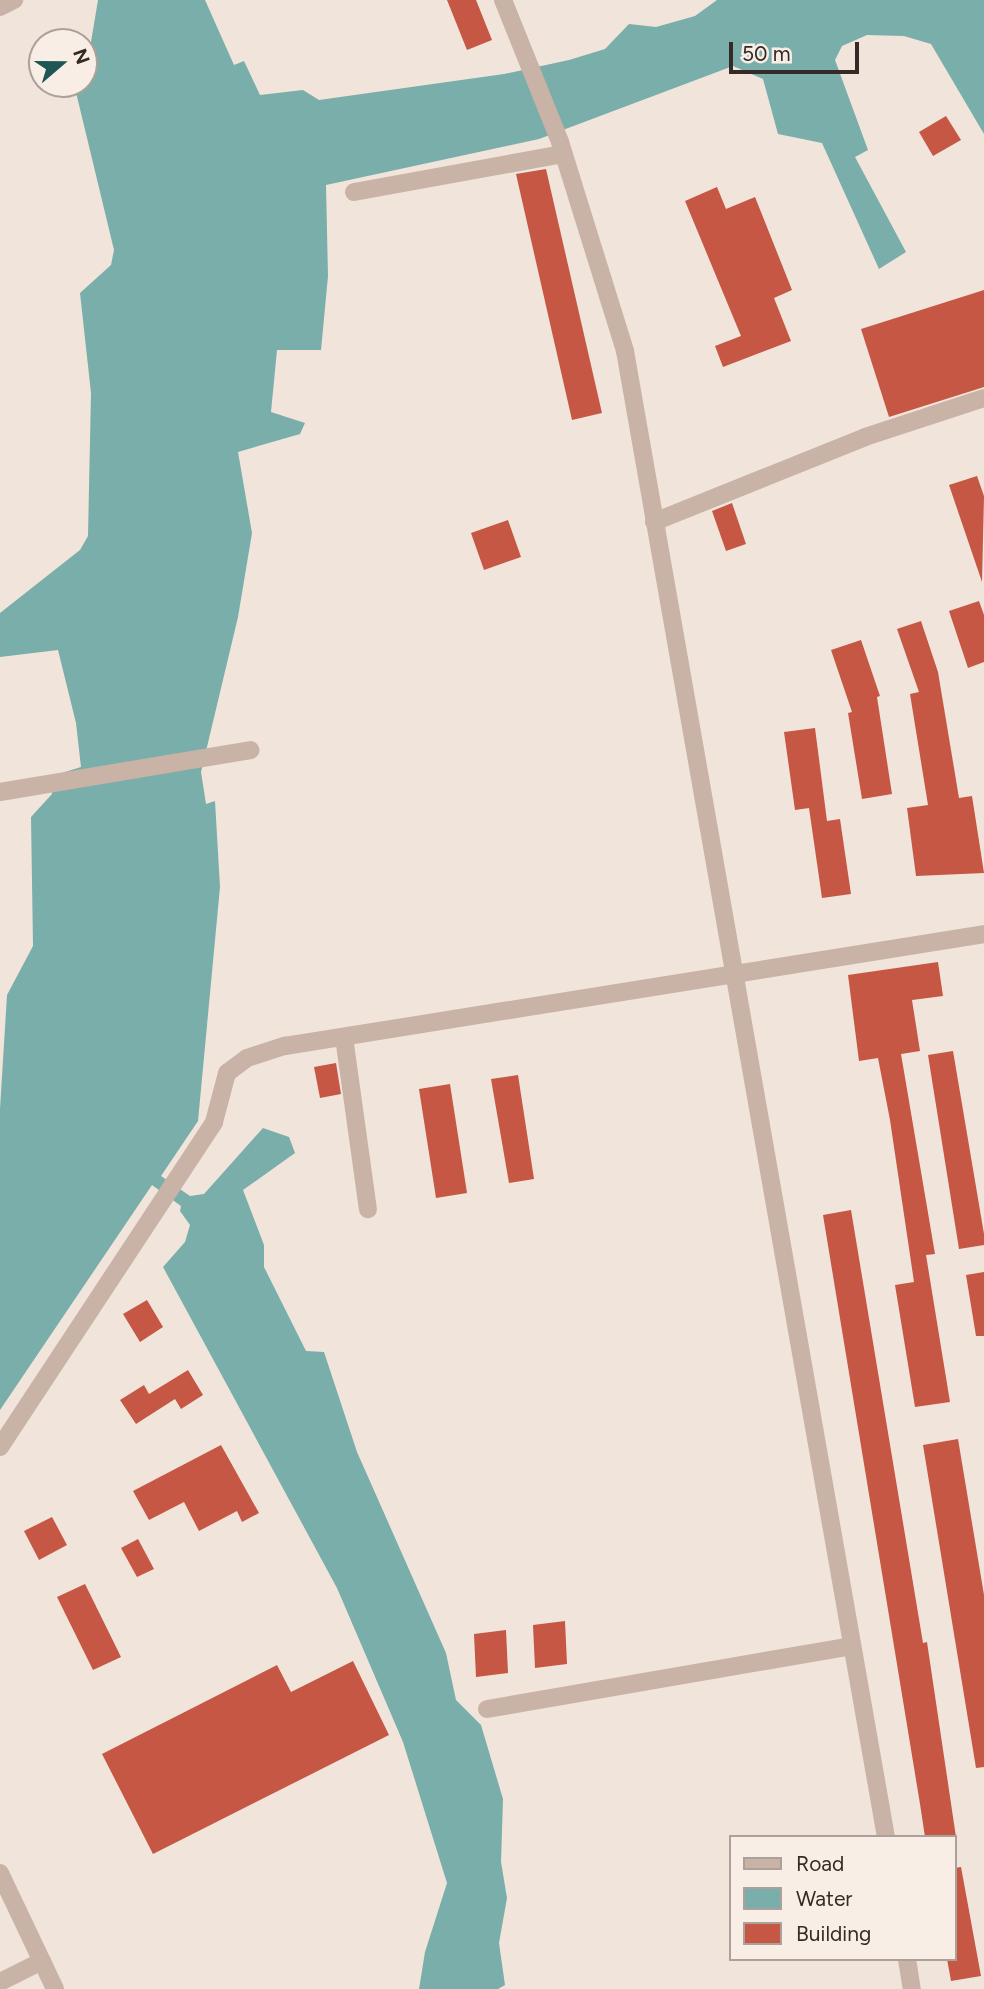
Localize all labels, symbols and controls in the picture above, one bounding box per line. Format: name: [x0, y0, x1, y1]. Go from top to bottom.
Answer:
north arrow: [28, 28, 98, 98]
scale bar: [732, 28, 862, 72]
text: 50 m: [742, 41, 791, 66]
text: N: [68, 45, 95, 67]
legend: [729, 1835, 956, 1961]
text: Road: [796, 1851, 844, 1876]
text: Water: [796, 1886, 852, 1911]
text: Building: [796, 1921, 871, 1946]

